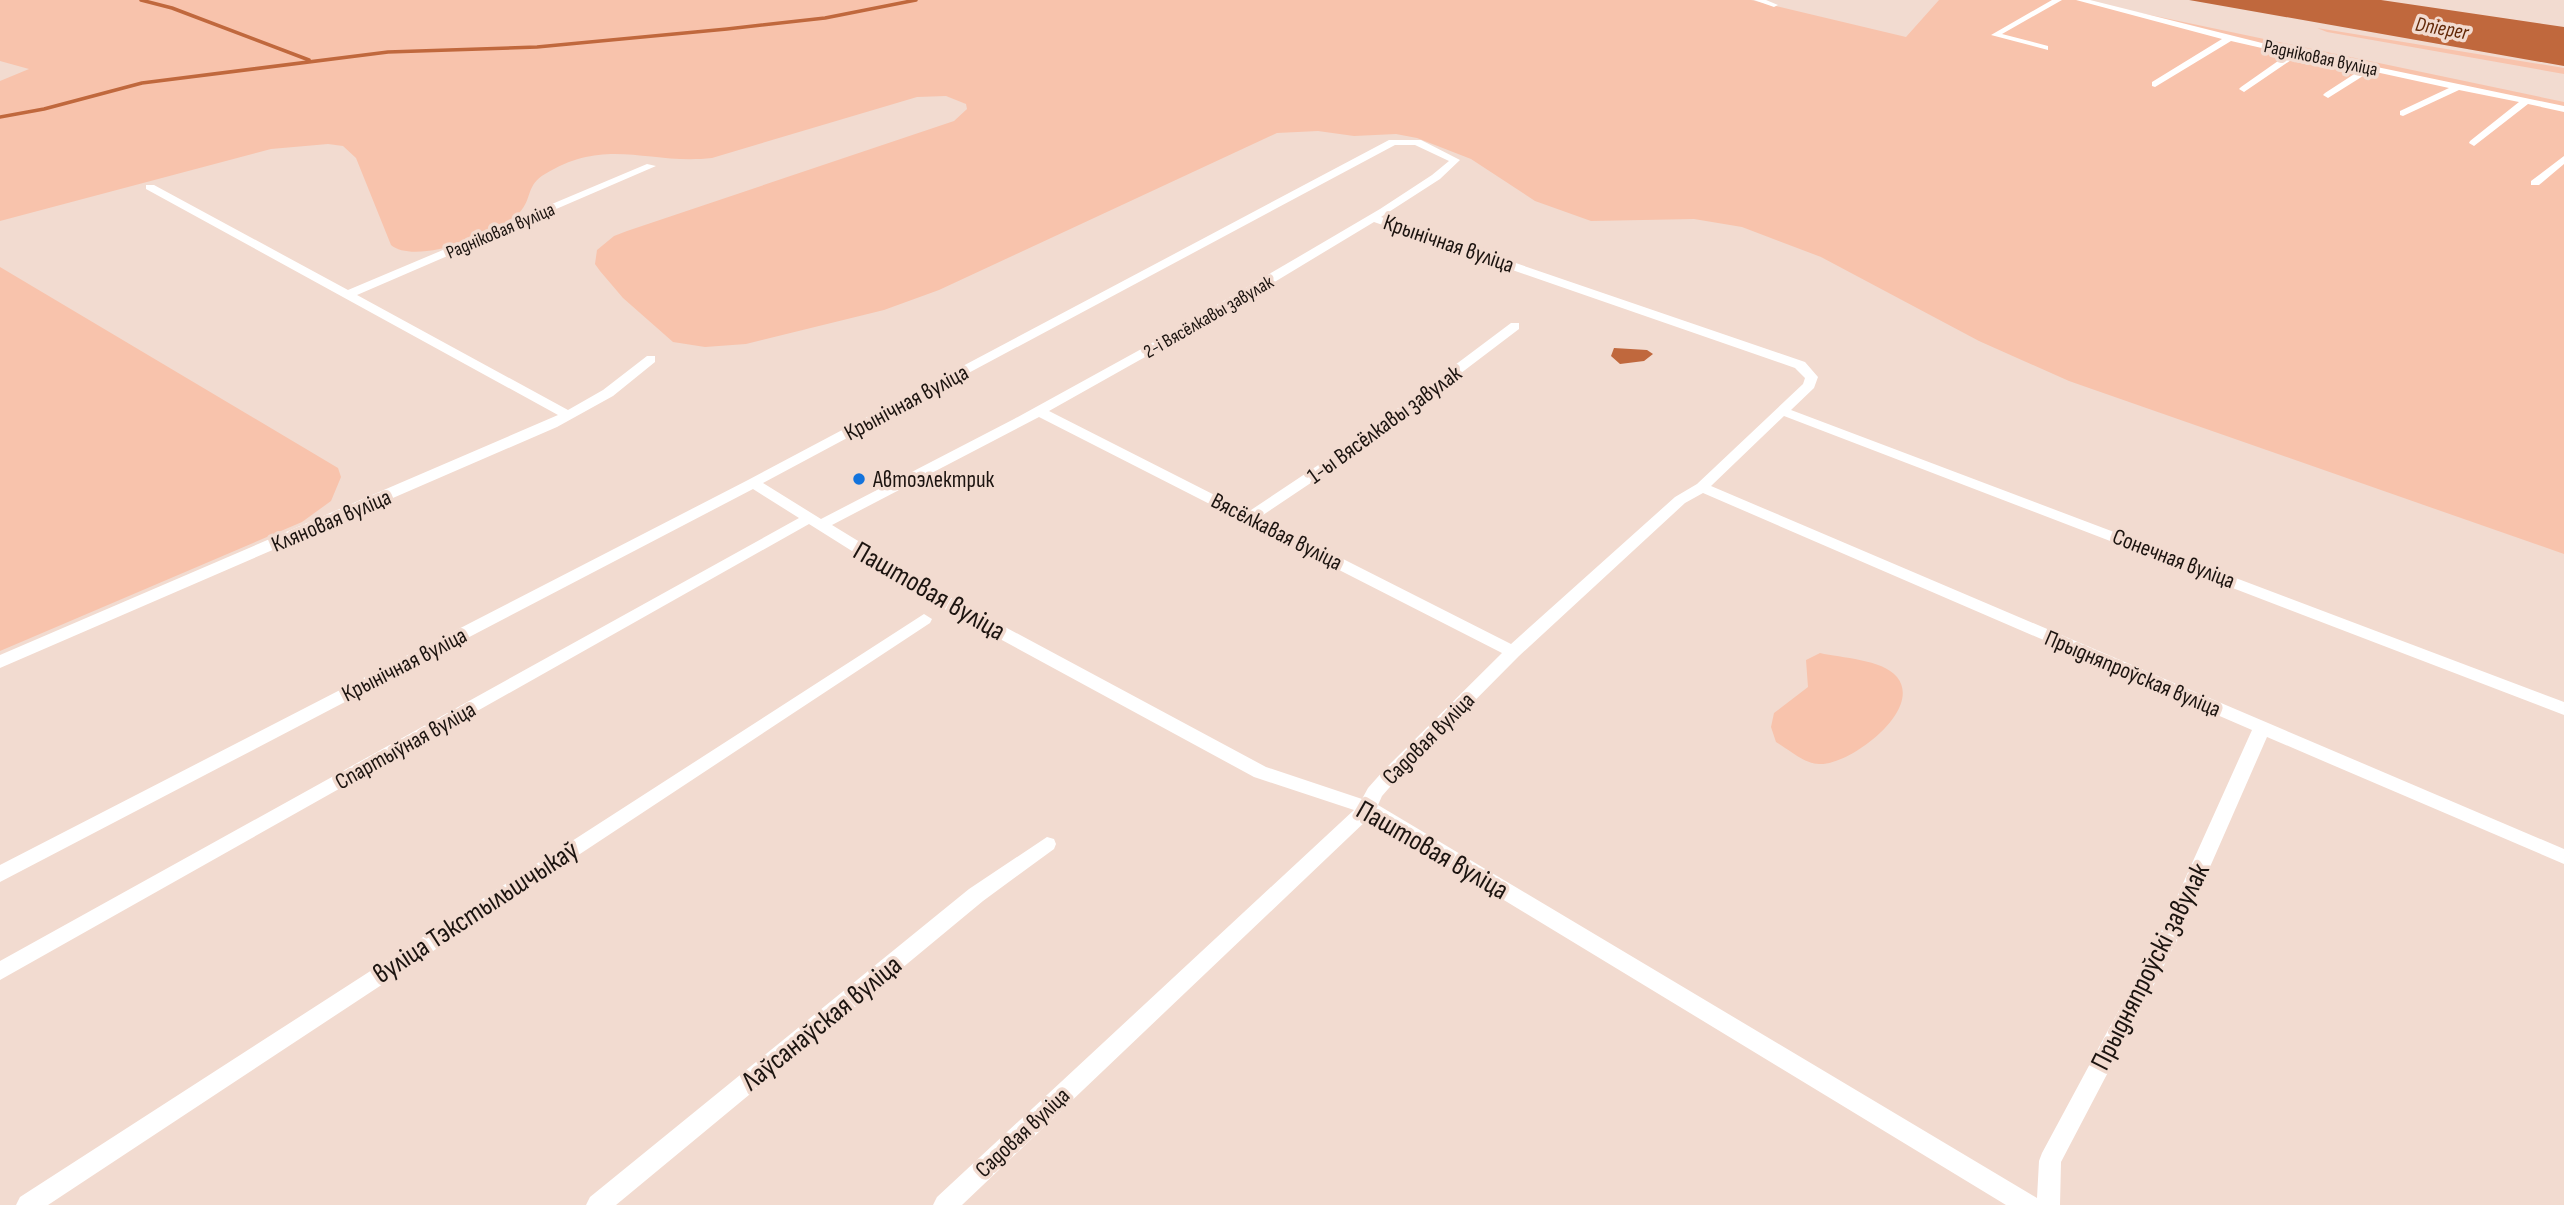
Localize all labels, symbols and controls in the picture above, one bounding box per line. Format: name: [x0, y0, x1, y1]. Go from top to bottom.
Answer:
water label: Dnieper: [2413, 12, 2472, 46]
street label: Радніковая вуліца: [2262, 35, 2380, 82]
street label: Радніковая вуліца: [443, 198, 558, 265]
street label: Крынічная вуліца: [1380, 208, 1518, 279]
street label: 2-і Вясёлкавы завулак: [1140, 270, 1278, 364]
street label: Крынічная вуліца: [840, 358, 973, 447]
street label: 1-ы Вясёлкавы завулак: [1302, 359, 1467, 490]
place label: Автоэлектрик: [872, 466, 995, 494]
marker: Автоэлектрик: [851, 471, 867, 487]
street label: Кляновая вуліца: [267, 483, 395, 559]
street label: Вясёлкавая вуліца: [1206, 487, 1347, 577]
street label: Сонечная вуліца: [2108, 523, 2239, 595]
street label: Паштовая вуліца: [847, 534, 1011, 648]
street label: Крынічная вуліца: [337, 621, 472, 708]
street label: Прыдняпроўская вуліца: [2040, 624, 2225, 724]
street label: Садовая вуліца: [1377, 687, 1481, 791]
street label: Спартыўная вуліца: [330, 696, 481, 796]
street label: Паштовая вуліца: [1350, 793, 1514, 907]
street label: вуліца Тэкстыльшчыкаў: [367, 834, 585, 991]
street label: Прыдняпроўскі завулак: [2084, 857, 2217, 1076]
street label: Лаўсанаўская вуліца: [735, 949, 909, 1098]
street label: Садовая вуліца: [970, 1082, 1076, 1184]

